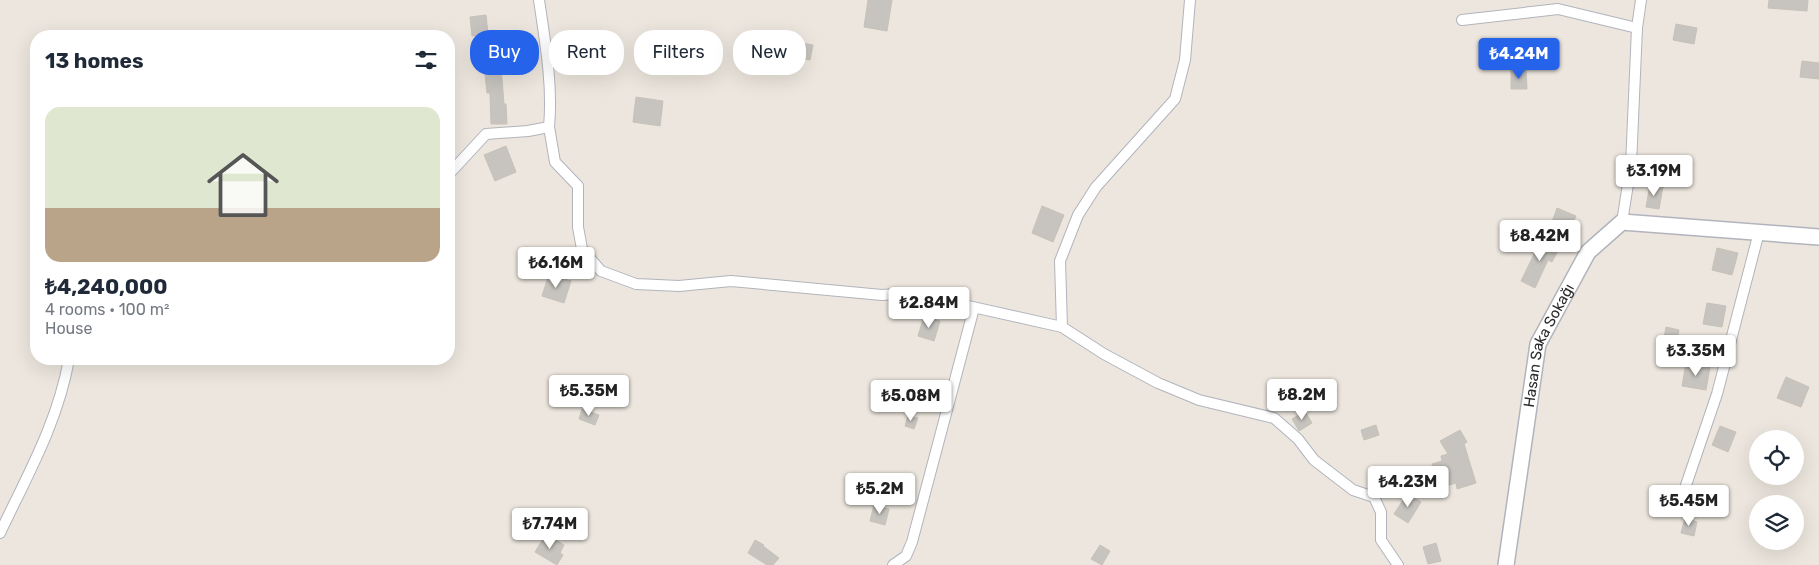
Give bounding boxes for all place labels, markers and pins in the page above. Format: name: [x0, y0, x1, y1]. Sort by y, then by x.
pin: ₺4.24M: [1478, 38, 1560, 80]
pin: ₺3.19M: [1613, 154, 1695, 197]
pin: ₺8.42M: [1499, 220, 1581, 262]
pin: ₺6.16M: [515, 246, 597, 289]
pin: ₺2.84M: [888, 286, 970, 329]
pin: ₺3.35M: [1655, 334, 1737, 377]
pin: ₺5.35M: [548, 374, 630, 417]
pin: ₺8.2M: [1267, 378, 1337, 421]
pin: ₺5.08M: [870, 380, 952, 422]
pin: ₺4.23M: [1367, 466, 1449, 508]
pin: ₺5.2M: [845, 472, 915, 515]
pin: ₺5.45M: [1648, 484, 1730, 527]
pin: ₺7.74M: [509, 508, 591, 550]

